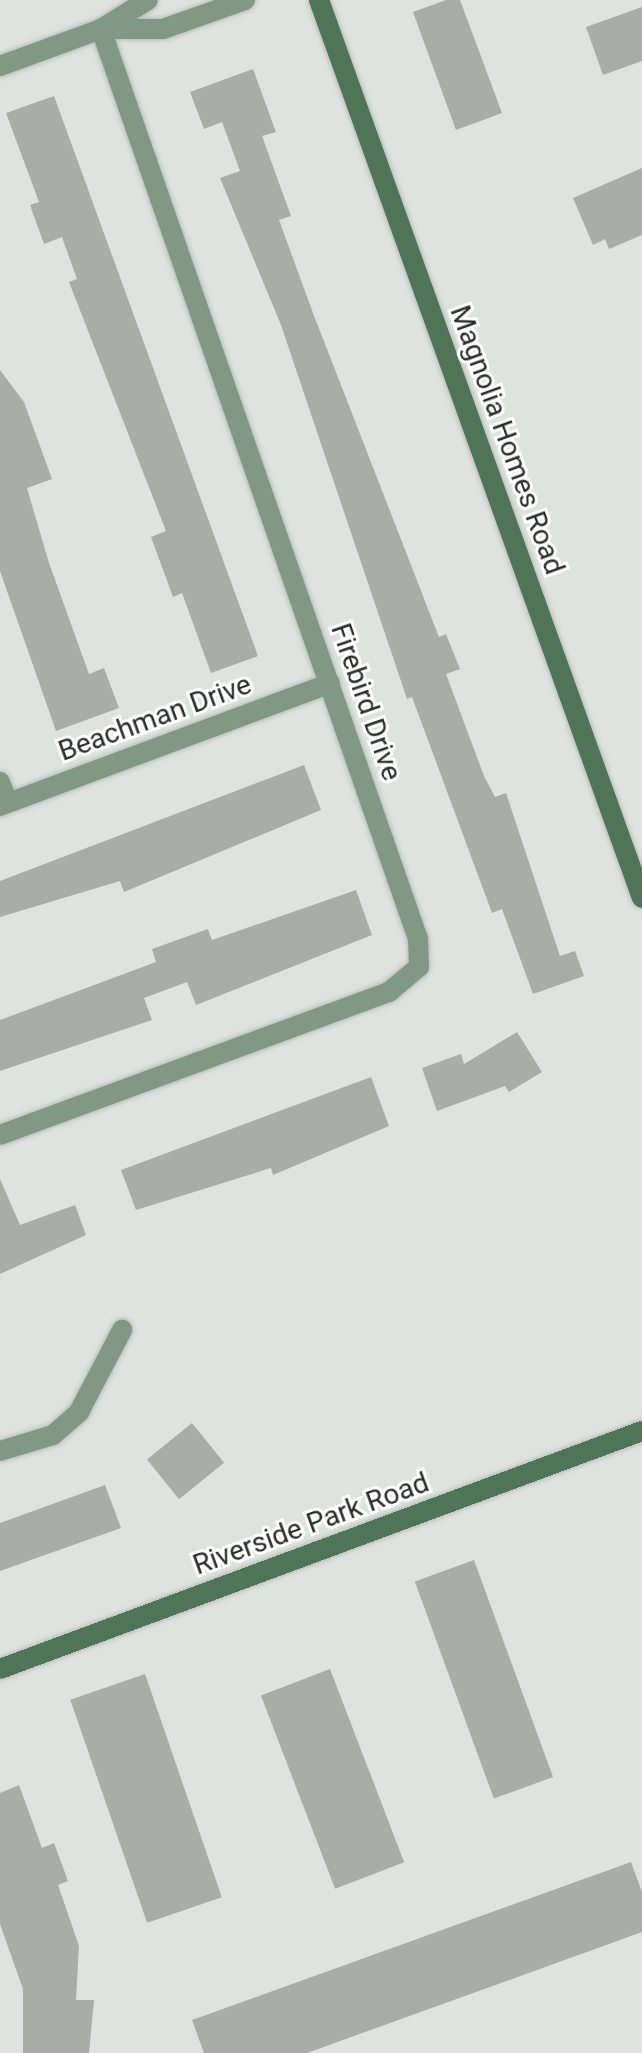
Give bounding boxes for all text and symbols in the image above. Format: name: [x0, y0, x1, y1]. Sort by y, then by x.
street label: Magnolia Homes Road: [443, 301, 571, 579]
street label: Firebird Drive: [323, 619, 409, 785]
street label: Beachman Drive: [54, 668, 256, 768]
street label: Riverside Park Road: [189, 1466, 433, 1582]

